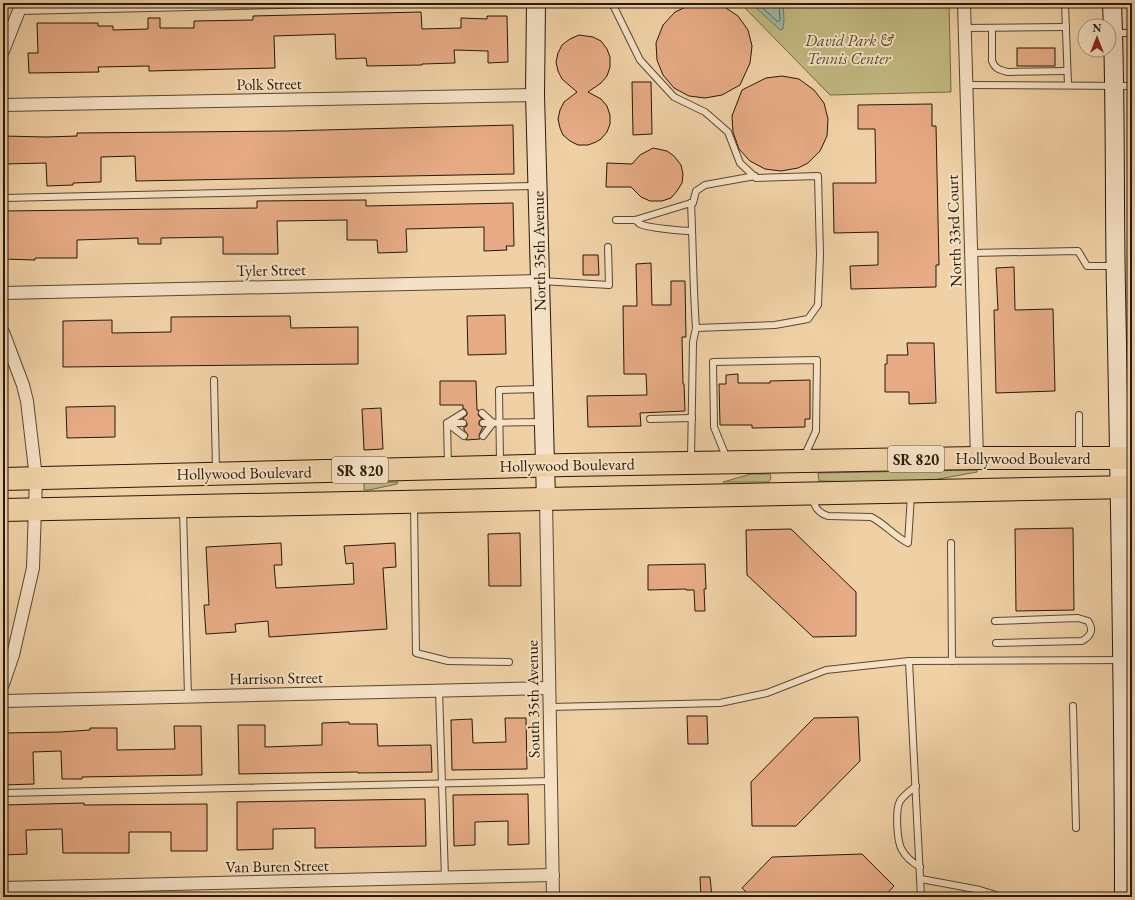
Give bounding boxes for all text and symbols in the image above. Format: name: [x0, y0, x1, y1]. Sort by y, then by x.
north arrow: [1077, 18, 1117, 58]
text: N: [1093, 21, 1102, 35]
park label: David Park & Tennis Center: [804, 30, 895, 69]
street label: Polk Street: [236, 73, 302, 95]
street label: North 33rd Court: [942, 174, 966, 288]
street label: North 35th Avenue: [527, 191, 551, 311]
street label: Tyler Street: [236, 259, 306, 281]
road number: SR 820: [888, 446, 944, 472]
street label: Hollywood Boulevard: [955, 448, 1092, 469]
street label: Hollywood Boulevard: [499, 453, 636, 477]
road number: SR 820: [332, 457, 388, 483]
street label: Hollywood Boulevard: [176, 461, 313, 485]
street label: South 35th Avenue: [521, 640, 545, 758]
street label: Harrison Street: [229, 667, 323, 689]
street label: Van Buren Street: [225, 855, 329, 877]

